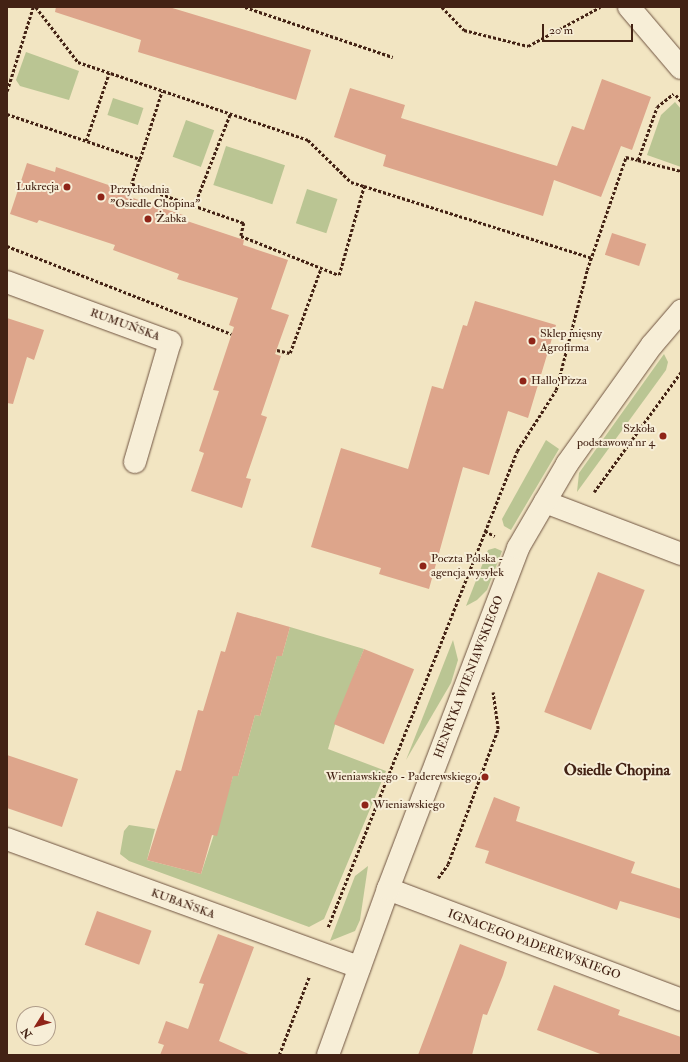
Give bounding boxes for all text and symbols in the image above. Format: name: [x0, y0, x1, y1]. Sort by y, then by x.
scale bar: [544, 16, 635, 42]
text: 20 m: [549, 23, 573, 38]
place label: Lukrecja: [16, 180, 59, 194]
marker: Lukrecja: [62, 182, 72, 192]
place label: Przychodnia "Osiedle Chopina": [110, 183, 200, 211]
marker: Przychodnia "Osiedle Chopina": [95, 191, 107, 203]
place label: Żabka: [156, 212, 186, 226]
marker: Żabka: [143, 214, 153, 224]
street label: RUMUŃSKA: [88, 306, 162, 344]
place label: Sklep mięsny Agrofirma: [540, 327, 602, 355]
marker: Sklep mięsny Agrofirma: [527, 336, 537, 346]
place label: Hallo Pizza: [531, 374, 587, 388]
marker: Hallo Pizza: [518, 376, 528, 386]
place label: Szkoła podstawowa nr 4: [577, 422, 655, 450]
marker: Szkoła podstawowa nr 4: [658, 431, 668, 441]
place label: Poczta Polska - agencja wysyłek: [431, 552, 504, 580]
marker: Poczta Polska - agencja wysyłek: [418, 561, 428, 571]
street label: HENRYKA WIENIAWSKIEGO: [431, 594, 507, 760]
district label: Osiedle Chopina: [564, 760, 670, 780]
place label: Wieniawskiego - Paderewskiego: [326, 770, 477, 784]
marker: Wieniawskiego - Paderewskiego: [480, 772, 490, 782]
place label: Wieniawskiego: [373, 798, 445, 812]
marker: Wieniawskiego: [360, 800, 370, 810]
street label: KUBAŃSKA: [149, 886, 217, 922]
street label: IGNACEGO PADEREWSKIEGO: [446, 907, 622, 983]
north arrow: [16, 1006, 56, 1046]
text: N: [19, 1025, 35, 1041]

